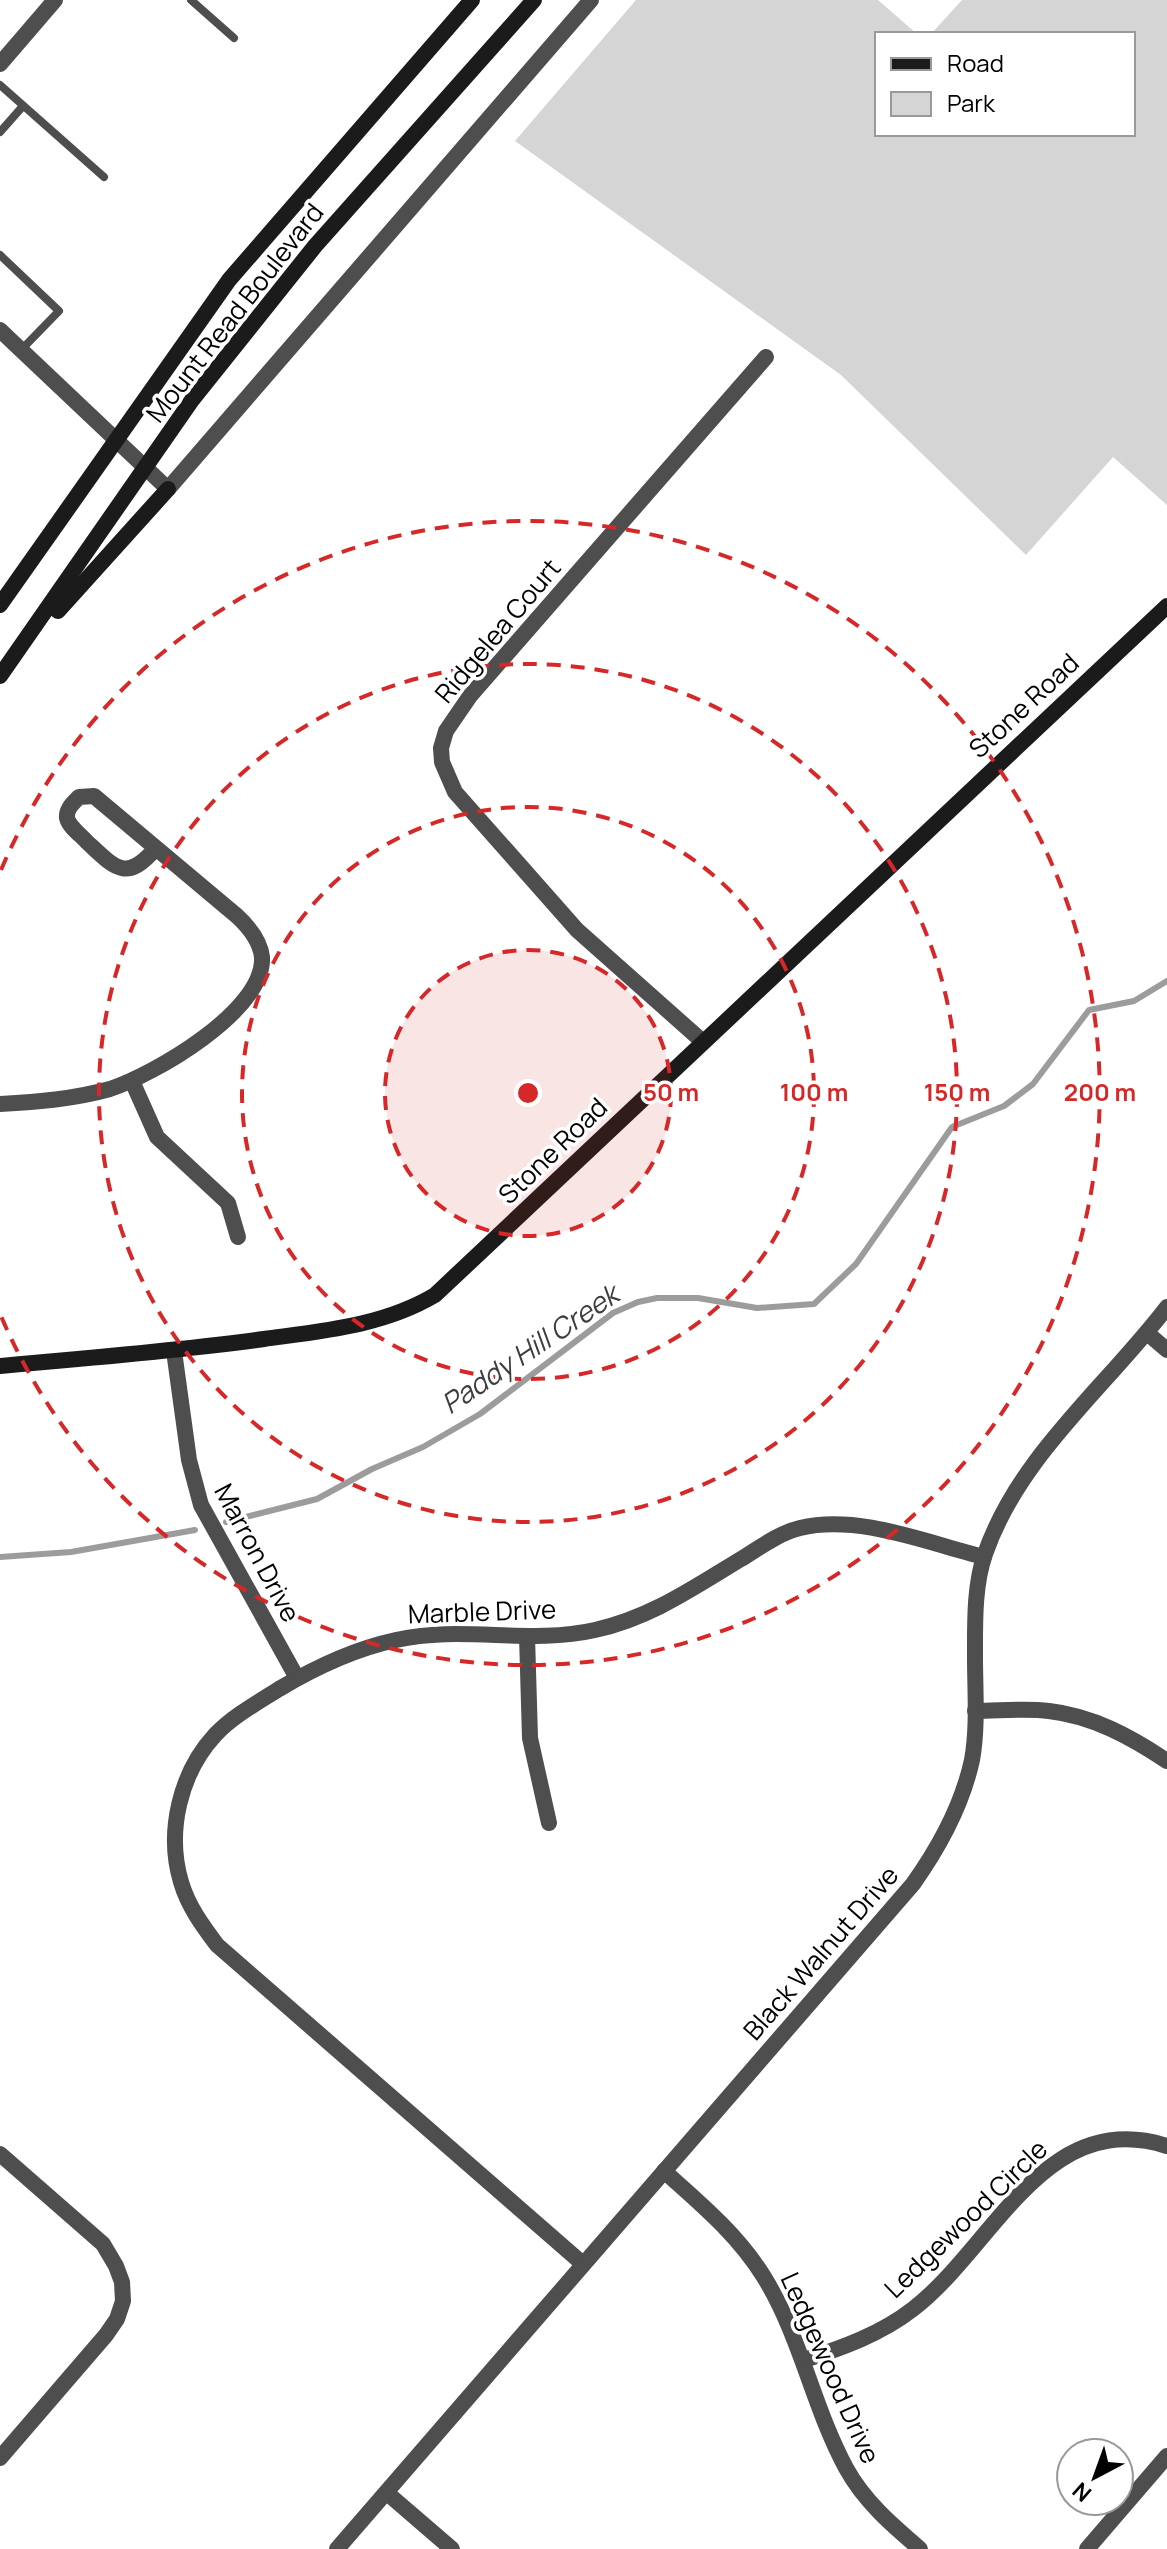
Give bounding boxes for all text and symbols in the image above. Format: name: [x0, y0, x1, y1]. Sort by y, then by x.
legend: [875, 32, 1135, 136]
text: Road: [947, 46, 1004, 79]
text: Park: [947, 86, 996, 119]
street label: Mount Read Boulevard: [137, 195, 331, 429]
street label: Ridgelea Court: [426, 550, 568, 710]
street label: Stone Road: [960, 645, 1086, 766]
text: 50 m: [643, 1075, 699, 1108]
text: 100 m: [780, 1075, 848, 1108]
text: 150 m: [924, 1075, 990, 1108]
text: 200 m: [1064, 1075, 1136, 1108]
centre of rings: [514, 1079, 542, 1107]
street label: Stone Road: [490, 1089, 615, 1211]
water label: Paddy Hill Creek: [433, 1272, 629, 1422]
street label: Marron Drive: [206, 1477, 309, 1628]
street label: Marble Drive: [407, 1590, 557, 1632]
street label: Black Walnut Drive: [735, 1858, 906, 2047]
street label: Ledgewood Circle: [876, 2131, 1055, 2305]
street label: Ledgewood Drive: [773, 2266, 889, 2469]
north arrow: [1055, 2437, 1135, 2517]
text: N: [1066, 2476, 1098, 2509]

